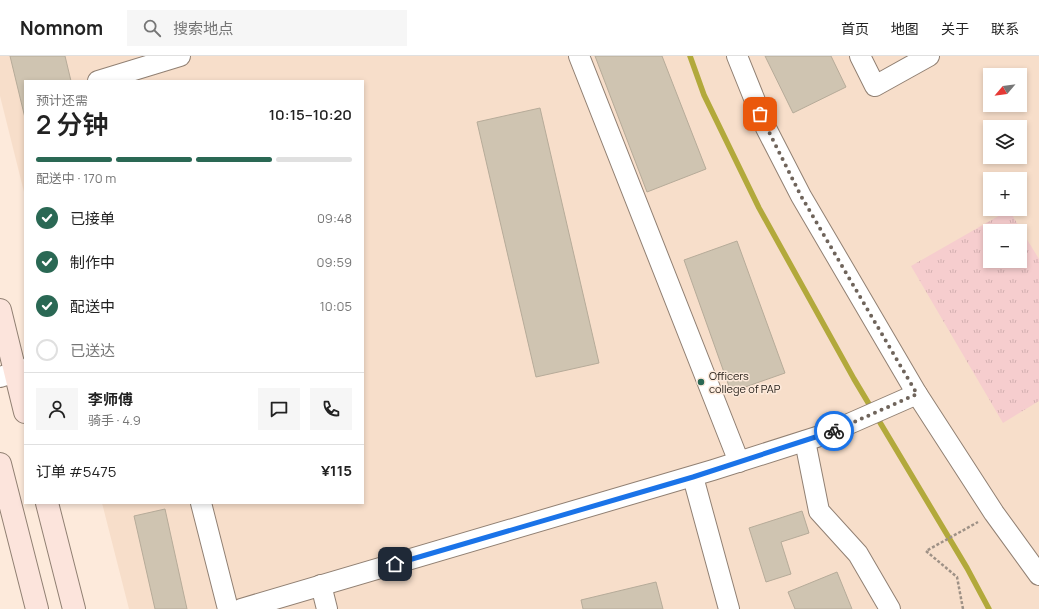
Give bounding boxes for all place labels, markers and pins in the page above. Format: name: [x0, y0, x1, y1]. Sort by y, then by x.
pin: [743, 97, 777, 131]
place label: Officers college of PAP: [709, 368, 781, 396]
marker: Officers college of PAP: [696, 377, 706, 387]
pin: [378, 547, 412, 581]

